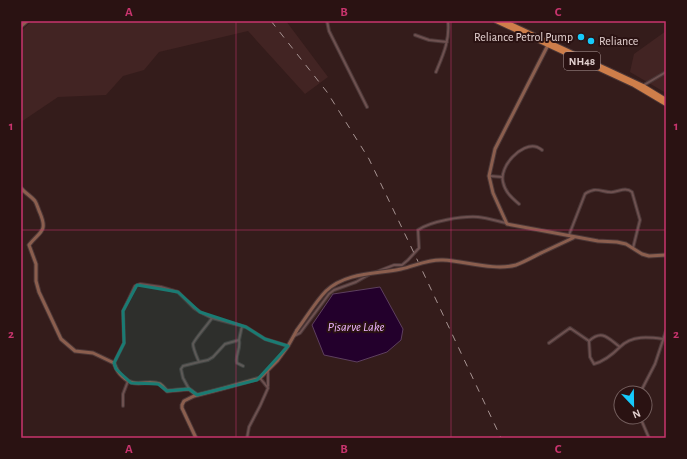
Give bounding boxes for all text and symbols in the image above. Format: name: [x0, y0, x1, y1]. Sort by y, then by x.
text: A: [125, 6, 133, 19]
text: B: [340, 6, 348, 19]
text: C: [555, 6, 562, 19]
place label: Reliance Petrol Pump: [474, 31, 573, 43]
marker: Reliance Petrol Pump: [576, 32, 586, 42]
place label: Reliance: [599, 35, 638, 47]
marker: Reliance: [586, 36, 596, 46]
road number: NH48: [564, 52, 600, 70]
text: 1: [9, 120, 13, 133]
text: 1: [674, 120, 678, 133]
water label: Pisarve Lake: [327, 321, 385, 334]
text: 2: [8, 328, 14, 341]
text: 2: [673, 328, 679, 341]
north arrow: [613, 385, 653, 425]
text: N: [631, 407, 642, 420]
text: A: [125, 443, 133, 456]
text: B: [340, 443, 348, 456]
text: C: [555, 443, 562, 456]

